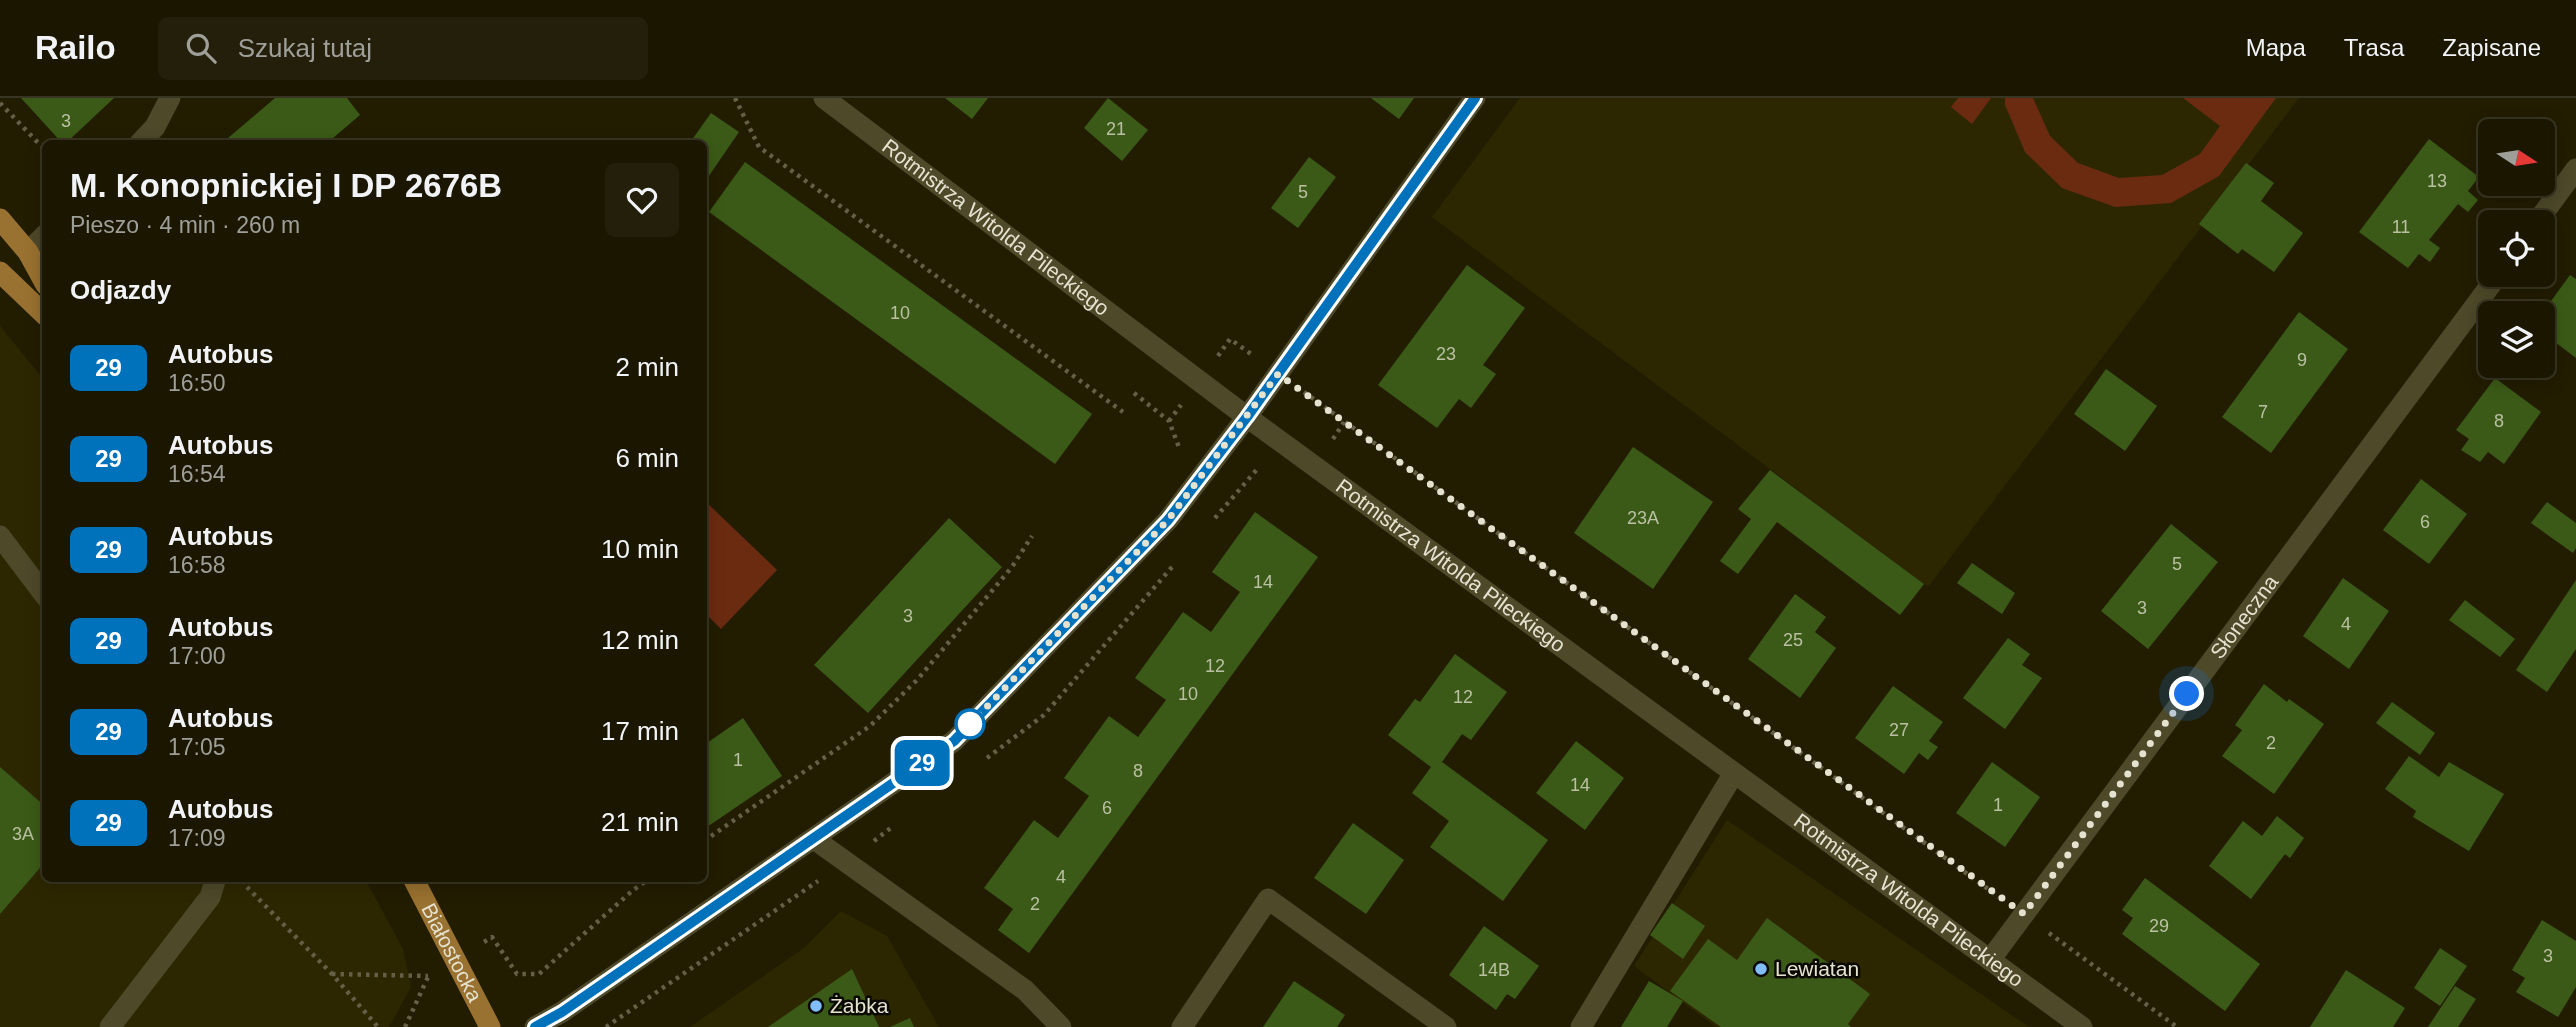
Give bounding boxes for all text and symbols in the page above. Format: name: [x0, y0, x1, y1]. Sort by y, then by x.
search box: [158, 17, 648, 80]
text: Railo: [35, 29, 116, 66]
icon: search: [182, 29, 220, 67]
text: Szukaj tutaj: [238, 33, 372, 63]
text: Mapa: [2246, 34, 2306, 61]
text: Trasa: [2344, 34, 2404, 61]
text: Zapisane: [2442, 34, 2541, 61]
house number: 3: [61, 111, 71, 131]
house number: 21: [1106, 119, 1126, 139]
north arrow: [2478, 119, 2555, 196]
map controls: [2478, 119, 2555, 378]
street label: Rotmistrza Witolda Pileckiego: [878, 134, 1114, 320]
button: heart: [605, 163, 679, 237]
text: M. Konopnickiej I DP 2676B: [70, 167, 502, 204]
house number: 13: [2427, 171, 2447, 191]
house number: 5: [1298, 182, 1308, 202]
button: locate: [2478, 210, 2555, 287]
text: Pieszo · 4 min · 260 m: [70, 212, 300, 238]
house number: 11: [2392, 217, 2410, 237]
text: Odjazdy: [70, 275, 171, 305]
button: layers: [2478, 301, 2555, 378]
house number: 10: [890, 303, 910, 323]
text: Autobus: [168, 339, 273, 369]
house number: 23: [1436, 344, 1456, 364]
house number: 9: [2297, 350, 2307, 370]
text: 2 min: [615, 352, 679, 382]
text: 29: [95, 354, 122, 381]
text: 16:50: [168, 370, 226, 396]
house number: 7: [2258, 402, 2268, 422]
house number: 8: [2494, 411, 2504, 431]
text: Autobus: [168, 430, 273, 460]
text: 6 min: [615, 443, 679, 473]
text: 29: [95, 445, 122, 472]
text: 16:54: [168, 461, 226, 487]
street label: Rotmistrza Witolda Pileckiego: [1332, 474, 1570, 657]
house number: 23A: [1627, 508, 1659, 528]
house number: 6: [2420, 512, 2430, 532]
text: Autobus: [168, 521, 273, 551]
text: 10 min: [601, 534, 679, 564]
text: 29: [95, 536, 122, 563]
text: 16:58: [168, 552, 226, 578]
house number: 5: [2172, 554, 2182, 574]
street label: Słoneczna: [2205, 570, 2283, 663]
house number: 14: [1253, 572, 1273, 592]
house number: 3: [2137, 598, 2147, 618]
house number: 3: [903, 606, 913, 626]
text: Autobus: [168, 612, 273, 642]
house number: 4: [2341, 614, 2351, 634]
text: 12 min: [601, 625, 679, 655]
text: 29: [95, 627, 122, 654]
house number: 25: [1783, 630, 1803, 650]
text: 17:00: [168, 643, 226, 669]
house number: 12: [1205, 656, 1225, 676]
your location: [2169, 676, 2204, 711]
house number: 10: [1178, 684, 1198, 704]
house number: 12: [1453, 687, 1473, 707]
text: Autobus: [168, 703, 273, 733]
unlabelled marker: [955, 709, 985, 739]
text: 17 min: [601, 716, 679, 746]
text: 29: [95, 718, 122, 745]
house number: 27: [1889, 720, 1909, 740]
house number: 2: [2266, 733, 2276, 753]
text: 17:05: [168, 734, 226, 760]
line badge: 29: [890, 740, 954, 786]
text: 29: [909, 749, 935, 776]
house number: 1: [733, 750, 743, 770]
house number: 8: [1133, 761, 1143, 781]
house number: 14: [1570, 775, 1590, 795]
text: Autobus: [168, 794, 273, 824]
house number: 1: [1993, 795, 2003, 815]
house number: 6: [1102, 798, 1112, 818]
text: 21 min: [601, 807, 679, 837]
text: 29: [95, 809, 122, 836]
street label: Rotmistrza Witolda Pileckiego: [1790, 809, 2028, 991]
house number: 3A: [12, 824, 34, 844]
text: 17:09: [168, 825, 226, 851]
house number: 4: [1056, 867, 1066, 887]
house number: 2: [1030, 894, 1040, 914]
street label: Białostocka: [417, 899, 487, 1006]
house number: 29: [2149, 916, 2169, 936]
house number: 3: [2543, 946, 2553, 966]
place label: Lewiatan: [1775, 957, 1859, 980]
house number: 14B: [1478, 960, 1510, 980]
marker: Lewiatan: [1753, 961, 1769, 977]
place label: Żabka: [830, 994, 889, 1017]
marker: Żabka: [808, 998, 824, 1014]

